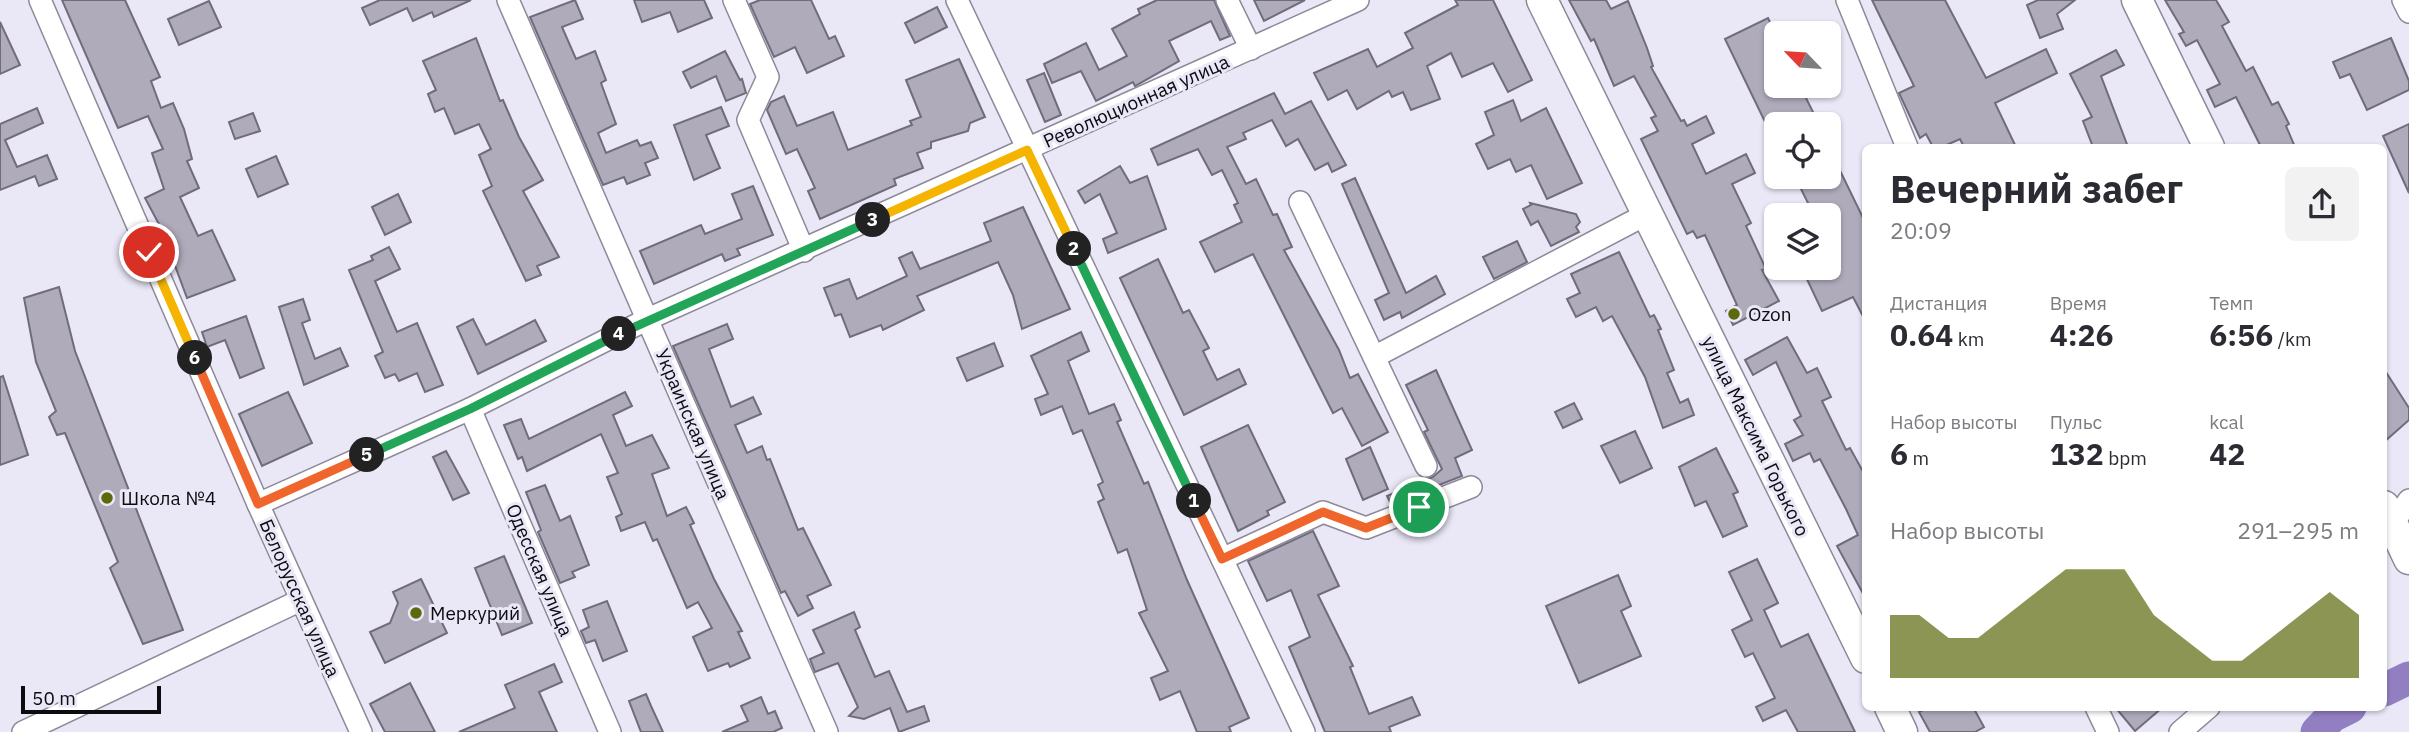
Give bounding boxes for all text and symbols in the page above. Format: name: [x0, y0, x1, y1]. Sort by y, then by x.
north arrow: [1764, 21, 1841, 98]
map controls: [1764, 21, 1841, 280]
street label: Революционная улица: [1039, 49, 1233, 153]
button: locate: [1764, 112, 1841, 189]
text: Вечерний забег: [1890, 164, 2183, 213]
button: share: [2285, 167, 2359, 241]
pin: 3: [856, 202, 890, 238]
button: layers: [1764, 203, 1841, 280]
text: 3: [867, 207, 878, 231]
text: 20:09: [1890, 215, 1952, 245]
pin: [119, 222, 179, 282]
pin: 2: [1056, 232, 1092, 266]
icon: check: [130, 233, 168, 271]
text: 2: [1068, 236, 1079, 260]
text: Дистанция: [1890, 291, 1987, 315]
text: Время: [2050, 291, 2107, 315]
text: Темп: [2209, 291, 2254, 315]
place label: Ozon: [1748, 302, 1792, 326]
marker: Ozon: [1726, 306, 1742, 322]
text: 0.64: [1890, 315, 1953, 354]
text: 4:26: [2050, 315, 2114, 354]
text: 6:56: [2209, 315, 2273, 354]
pin: 4: [602, 316, 636, 352]
text: 4: [613, 321, 624, 345]
text: km: [1953, 327, 1984, 351]
text: /km: [2273, 327, 2312, 351]
street label: улица Максима Горького: [1697, 332, 1815, 540]
pin: 6: [178, 340, 212, 376]
text: 6: [189, 345, 200, 369]
street label: Украинская улица: [650, 345, 736, 503]
text: Набор высоты: [1890, 410, 2017, 434]
text: Пульс: [2050, 410, 2102, 434]
text: kcal: [2209, 410, 2244, 434]
text: 6: [1890, 434, 1908, 473]
text: 132: [2050, 434, 2104, 473]
text: 42: [2209, 434, 2245, 473]
pin: 5: [350, 438, 384, 472]
text: 5: [361, 442, 372, 466]
text: m: [1908, 446, 1929, 470]
text: bpm: [2104, 446, 2147, 470]
pin: [1389, 477, 1449, 537]
pin: 1: [1176, 484, 1212, 518]
place label: Школа №4: [121, 486, 216, 510]
text: 1: [1188, 488, 1199, 512]
icon: arrive: [1400, 488, 1438, 526]
marker: Школа №4: [99, 490, 115, 506]
street label: Одесская улица: [501, 500, 579, 640]
street label: Белорусская улица: [254, 515, 346, 681]
text: Набор высоты: [1890, 515, 2044, 545]
text: 291–295 m: [2237, 515, 2359, 545]
place label: Меркурий: [430, 601, 520, 625]
marker: Меркурий: [408, 605, 424, 621]
scale bar: [21, 683, 161, 715]
text: 50 m: [32, 686, 76, 710]

